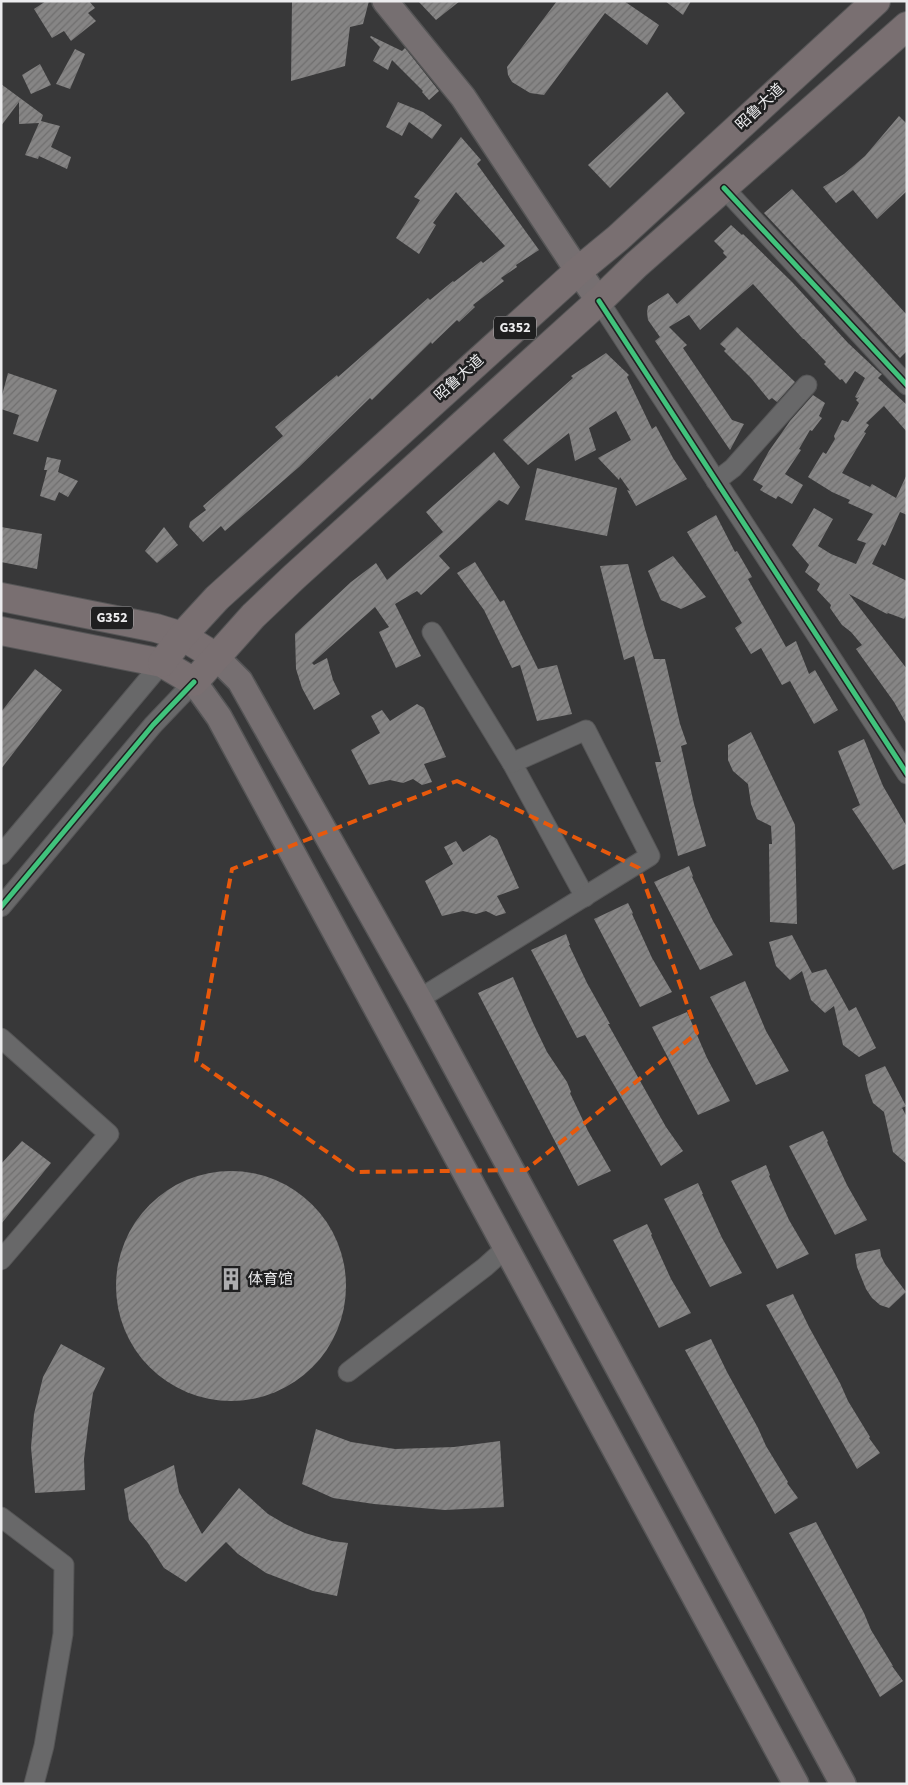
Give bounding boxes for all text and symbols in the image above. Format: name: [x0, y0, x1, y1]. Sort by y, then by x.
street label: 昭鲁大道: [731, 79, 789, 135]
road number: G352: [494, 316, 536, 339]
street label: 昭鲁大道: [430, 350, 488, 406]
road number: G352: [91, 606, 133, 630]
building icon: 体育馆: [218, 1266, 244, 1292]
place label: 体育馆: [248, 1269, 293, 1290]

